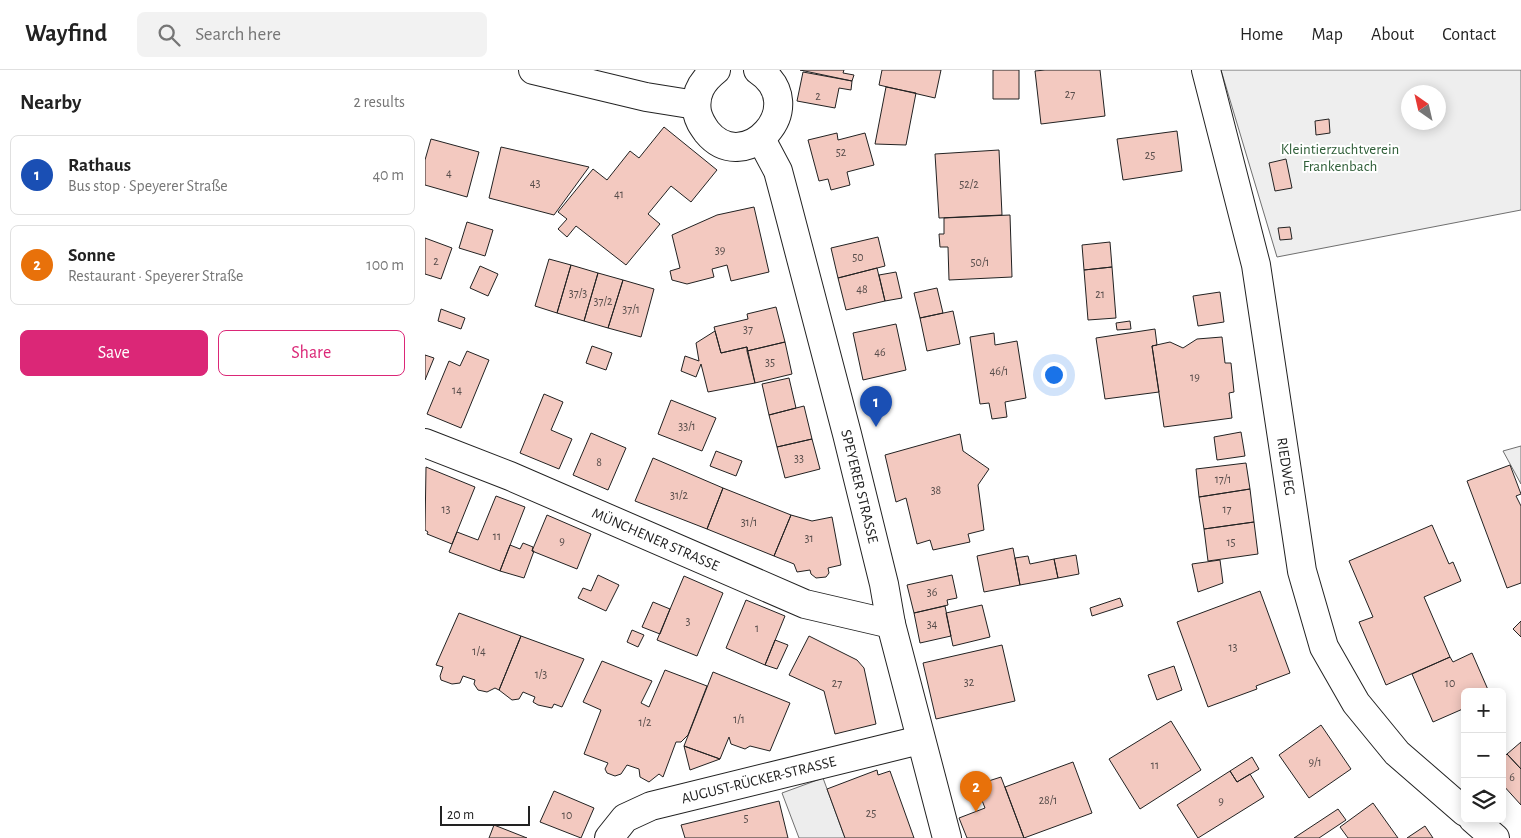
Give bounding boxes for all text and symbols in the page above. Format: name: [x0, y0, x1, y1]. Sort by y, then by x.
search box: [137, 12, 487, 57]
icon: search: [155, 21, 183, 49]
text: Wayfind: [25, 22, 107, 46]
text: Search here: [195, 25, 281, 44]
text: Home: [1240, 26, 1283, 44]
text: Map: [1311, 26, 1343, 44]
text: About: [1371, 26, 1414, 44]
text: Contact: [1442, 26, 1496, 44]
north arrow: [1401, 85, 1446, 130]
house number: 27: [1065, 88, 1075, 100]
house number: 2: [815, 90, 821, 102]
text: Nearby: [20, 92, 81, 113]
text: 2 results: [353, 94, 405, 110]
park label: Kleintierzuchtverein Frankenbach: [1281, 142, 1399, 174]
house number: 52: [836, 146, 847, 158]
house number: 25: [1145, 149, 1155, 161]
text: Rathaus: [68, 156, 131, 175]
text: 1: [34, 167, 40, 183]
text: 40 m: [372, 167, 404, 183]
house number: 4: [446, 167, 452, 179]
house number: 43: [530, 177, 540, 189]
text: Bus stop · Speyerer Straße: [68, 178, 228, 194]
house number: 52/2: [959, 178, 979, 190]
house number: 41: [614, 188, 624, 200]
house number: 39: [715, 244, 726, 256]
text: Sonne: [68, 246, 115, 265]
house number: 50: [852, 251, 864, 263]
house number: 2: [433, 255, 439, 267]
house number: 50/1: [971, 256, 989, 268]
text: 2: [33, 257, 41, 273]
text: 100 m: [366, 257, 404, 273]
text: Restaurant · Speyerer Straße: [68, 268, 243, 284]
house number: 48: [856, 283, 868, 295]
house number: 37/3: [569, 287, 587, 299]
house number: 21: [1095, 288, 1105, 300]
house number: 37/2: [594, 295, 613, 307]
house number: 37/1: [622, 303, 640, 315]
house number: 37: [743, 323, 753, 335]
button: Save: [20, 330, 208, 376]
button: Share: [218, 330, 405, 376]
house number: 46: [874, 346, 886, 358]
house number: 35: [765, 356, 775, 368]
your location: [1041, 362, 1067, 388]
house number: 46/1: [990, 365, 1008, 377]
house number: 19: [1190, 371, 1200, 383]
house number: 14: [452, 384, 462, 396]
pin: 1: [860, 386, 892, 427]
house number: 33/1: [678, 420, 696, 432]
street label: SPEYERER STRASSE: [838, 428, 881, 545]
street label: RIEDWEG: [1274, 436, 1298, 497]
house number: 33: [794, 452, 804, 464]
house number: 8: [596, 456, 602, 468]
house number: 17/1: [1215, 473, 1231, 485]
house number: 38: [931, 484, 942, 496]
house number: 31/2: [670, 489, 689, 501]
house number: 13: [441, 503, 451, 515]
house number: 17: [1222, 503, 1232, 515]
street label: MÜNCHENER STRASSE: [589, 505, 722, 574]
house number: 31/1: [741, 516, 757, 528]
house number: 11: [493, 530, 501, 542]
house number: 31: [804, 532, 814, 544]
house number: 9: [559, 535, 565, 547]
house number: 15: [1226, 536, 1236, 548]
house number: 36: [927, 586, 938, 598]
house number: 3: [686, 615, 691, 627]
house number: 34: [927, 618, 938, 630]
house number: 1: [755, 622, 759, 634]
house number: 13: [1228, 641, 1238, 653]
house number: 1/4: [472, 645, 486, 657]
house number: 1/3: [535, 668, 547, 680]
house number: 32: [964, 676, 975, 688]
house number: 27: [832, 677, 842, 689]
house number: 10: [1445, 677, 1455, 689]
map controls: [1461, 688, 1506, 823]
button: +: [1461, 688, 1506, 733]
house number: 1/1: [733, 713, 745, 725]
house number: 1/2: [638, 716, 652, 728]
button: −: [1461, 733, 1506, 778]
street label: AUGUST-RÜCKER-STRASSE: [680, 754, 838, 806]
house number: 9/1: [1308, 756, 1322, 768]
house number: 11: [1151, 759, 1159, 771]
pin: 2: [960, 771, 992, 812]
house number: 6: [1509, 771, 1515, 783]
button: layers: [1461, 778, 1506, 823]
house number: 28/1: [1039, 794, 1057, 806]
house number: 9: [1218, 795, 1224, 807]
scale bar: [440, 803, 530, 826]
house number: 25: [866, 807, 876, 819]
text: 20 m: [447, 808, 474, 822]
house number: 10: [562, 809, 572, 821]
house number: 5: [743, 812, 749, 824]

